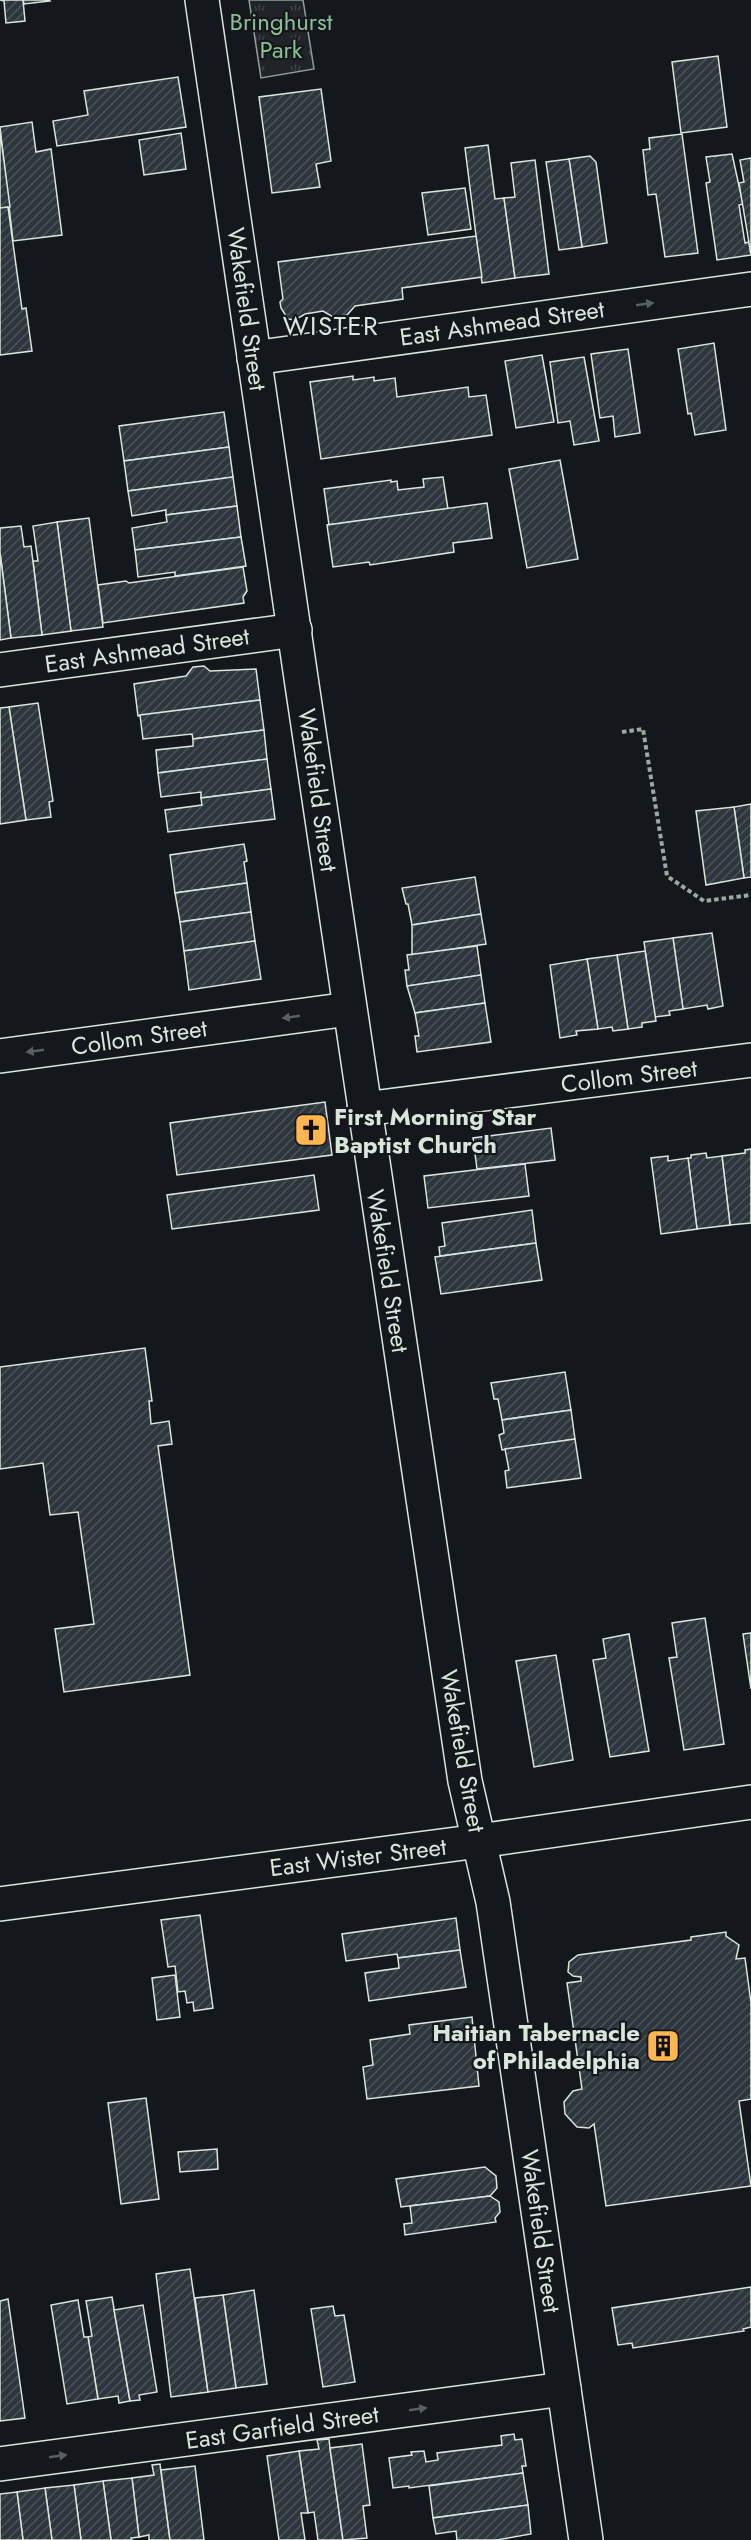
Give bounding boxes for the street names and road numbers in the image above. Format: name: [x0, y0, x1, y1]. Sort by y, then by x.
street label: Wakefield Street: [218, 225, 276, 393]
street label: East Ashmead Street: [397, 291, 607, 355]
street label: East Ashmead Street: [42, 618, 252, 682]
street label: Wakefield Street: [289, 706, 347, 874]
street label: Collom Street: [69, 1010, 209, 1064]
street label: Collom Street: [559, 1050, 699, 1102]
street label: Wakefield Street: [358, 1187, 418, 1355]
street label: Wakefield Street: [431, 1667, 495, 1835]
street label: East Wister Street: [268, 1829, 449, 1885]
street label: Wakefield Street: [512, 2147, 570, 2315]
street label: East Garfield Street: [183, 2396, 381, 2458]

